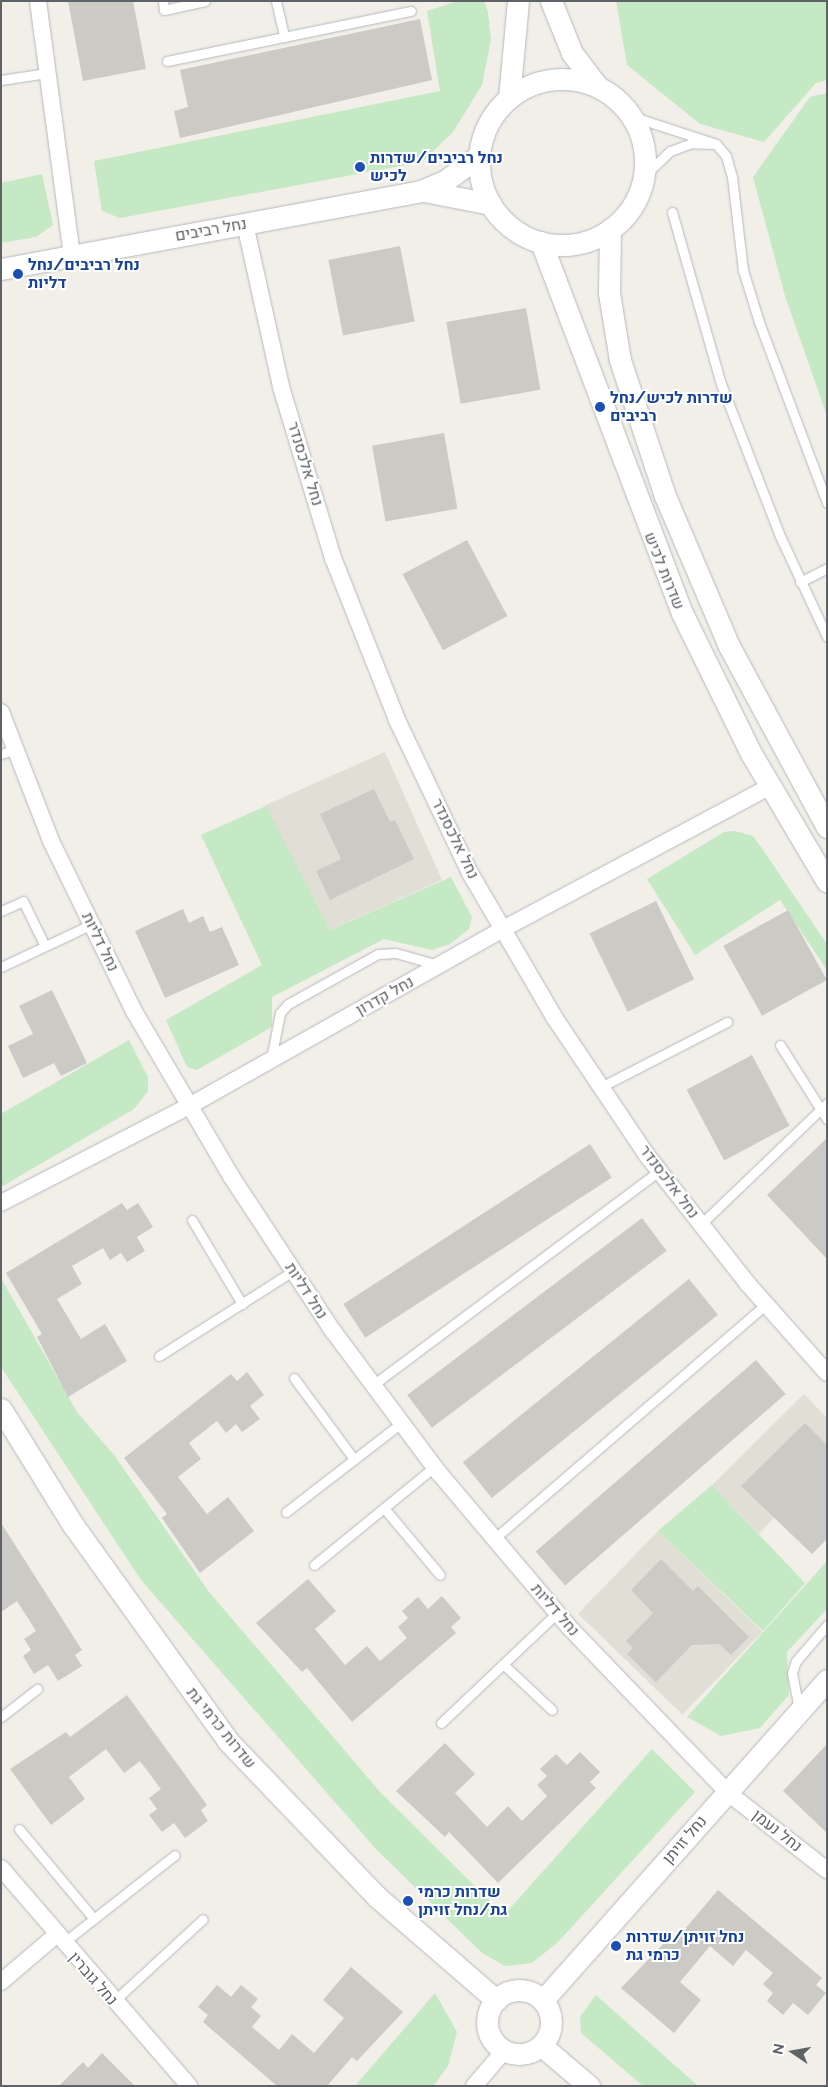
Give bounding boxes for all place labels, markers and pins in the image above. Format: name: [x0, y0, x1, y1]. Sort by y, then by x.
place label: נחל רביבים/שדרות לכיש: [370, 148, 503, 186]
marker: נחל רביבים/שדרות לכיש: [354, 161, 366, 173]
place label: נחל רביבים/נחל דליות: [28, 255, 140, 293]
marker: נחל רביבים/נחל דליות: [12, 268, 24, 280]
place label: שדרות לכיש/נחל רביבים: [610, 388, 733, 426]
marker: שדרות לכיש/נחל רביבים: [594, 401, 606, 413]
place label: שדרות כרמי גת/נחל זויתן: [418, 1882, 507, 1920]
marker: שדרות כרמי גת/נחל זויתן: [402, 1895, 414, 1907]
place label: נחל זויתן/שדרות כרמי גת: [626, 1927, 744, 1965]
marker: נחל זויתן/שדרות כרמי גת: [610, 1940, 622, 1952]

